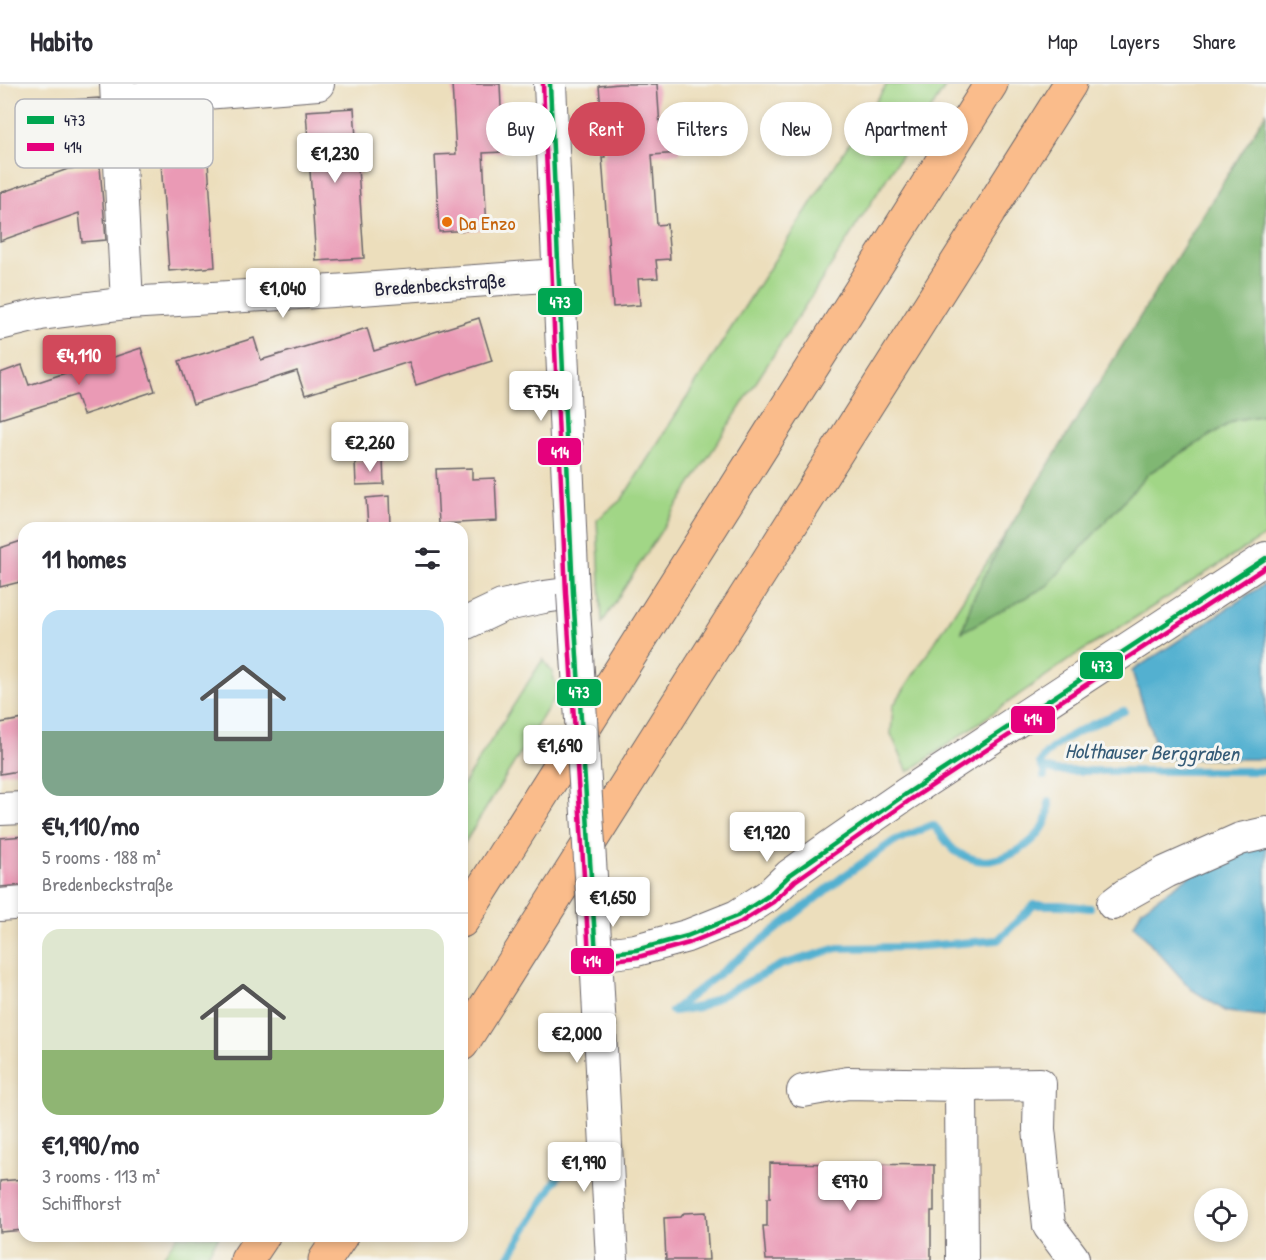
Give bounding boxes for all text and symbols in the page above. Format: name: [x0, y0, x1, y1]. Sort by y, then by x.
text: Habito: [30, 22, 93, 60]
text: Map: [1048, 27, 1077, 56]
text: Layers: [1110, 27, 1160, 56]
text: Share: [1193, 27, 1236, 56]
legend: [15, 99, 213, 168]
chip: Buy: [486, 102, 556, 156]
chip: Rent: [568, 102, 645, 156]
chip: Filters: [657, 102, 748, 156]
chip: New: [760, 102, 832, 156]
chip: Apartment: [844, 102, 968, 156]
text: 473: [64, 109, 85, 131]
pin: €1,230: [286, 133, 384, 184]
text: 414: [64, 136, 82, 158]
text: €1,230: [311, 139, 359, 166]
place label: Da Enzo: [459, 209, 515, 236]
marker: Da Enzo: [440, 215, 454, 229]
street label: Bredenbeckstraße: [373, 266, 507, 302]
pin: €1,040: [234, 268, 332, 319]
text: €1,040: [260, 274, 306, 301]
line badge: 473: [537, 287, 583, 316]
text: 473: [549, 291, 571, 313]
pin: €4,110: [30, 335, 128, 386]
text: €4,110: [57, 341, 101, 368]
pin: €754: [505, 371, 577, 422]
text: €754: [523, 377, 559, 404]
pin: €2,260: [321, 422, 419, 473]
text: €2,260: [345, 428, 395, 455]
line badge: 414: [537, 437, 582, 466]
text: 414: [551, 441, 569, 463]
text: 11 homes: [42, 541, 126, 576]
icon: filters: [411, 542, 444, 575]
icon: home: [189, 649, 297, 757]
line badge: 473: [1079, 651, 1124, 680]
text: 473: [1091, 655, 1113, 677]
line badge: 473: [556, 678, 602, 707]
text: 473: [568, 681, 590, 703]
line badge: 414: [1010, 705, 1056, 734]
text: 414: [1024, 708, 1042, 730]
pin: €1,690: [511, 725, 609, 776]
text: €1,690: [537, 731, 583, 758]
water label: Holthauser Berggraben: [1065, 736, 1241, 768]
text: €4,110/mo: [42, 808, 139, 843]
pin: €1,920: [718, 812, 816, 863]
text: €1,920: [744, 818, 790, 845]
text: 5 rooms · 188 m²: [42, 843, 161, 870]
text: Bredenbeckstraße: [42, 870, 174, 897]
pin: €1,650: [564, 877, 662, 928]
text: €1,650: [590, 883, 636, 910]
line badge: 414: [570, 947, 615, 975]
text: 414: [583, 950, 601, 972]
icon: home: [189, 968, 297, 1076]
pin: €2,000: [528, 1013, 626, 1064]
text: €2,000: [552, 1019, 602, 1046]
text: €1,990/mo: [42, 1127, 139, 1162]
pin: €1,990: [535, 1142, 633, 1193]
text: €1,990: [562, 1148, 606, 1175]
pin: €970: [814, 1161, 886, 1212]
text: 3 rooms · 113 m²: [42, 1162, 160, 1189]
text: €970: [832, 1167, 868, 1194]
map controls: [1194, 1188, 1248, 1242]
button: locate: [1194, 1188, 1248, 1242]
text: Schiffhorst: [42, 1189, 121, 1216]

